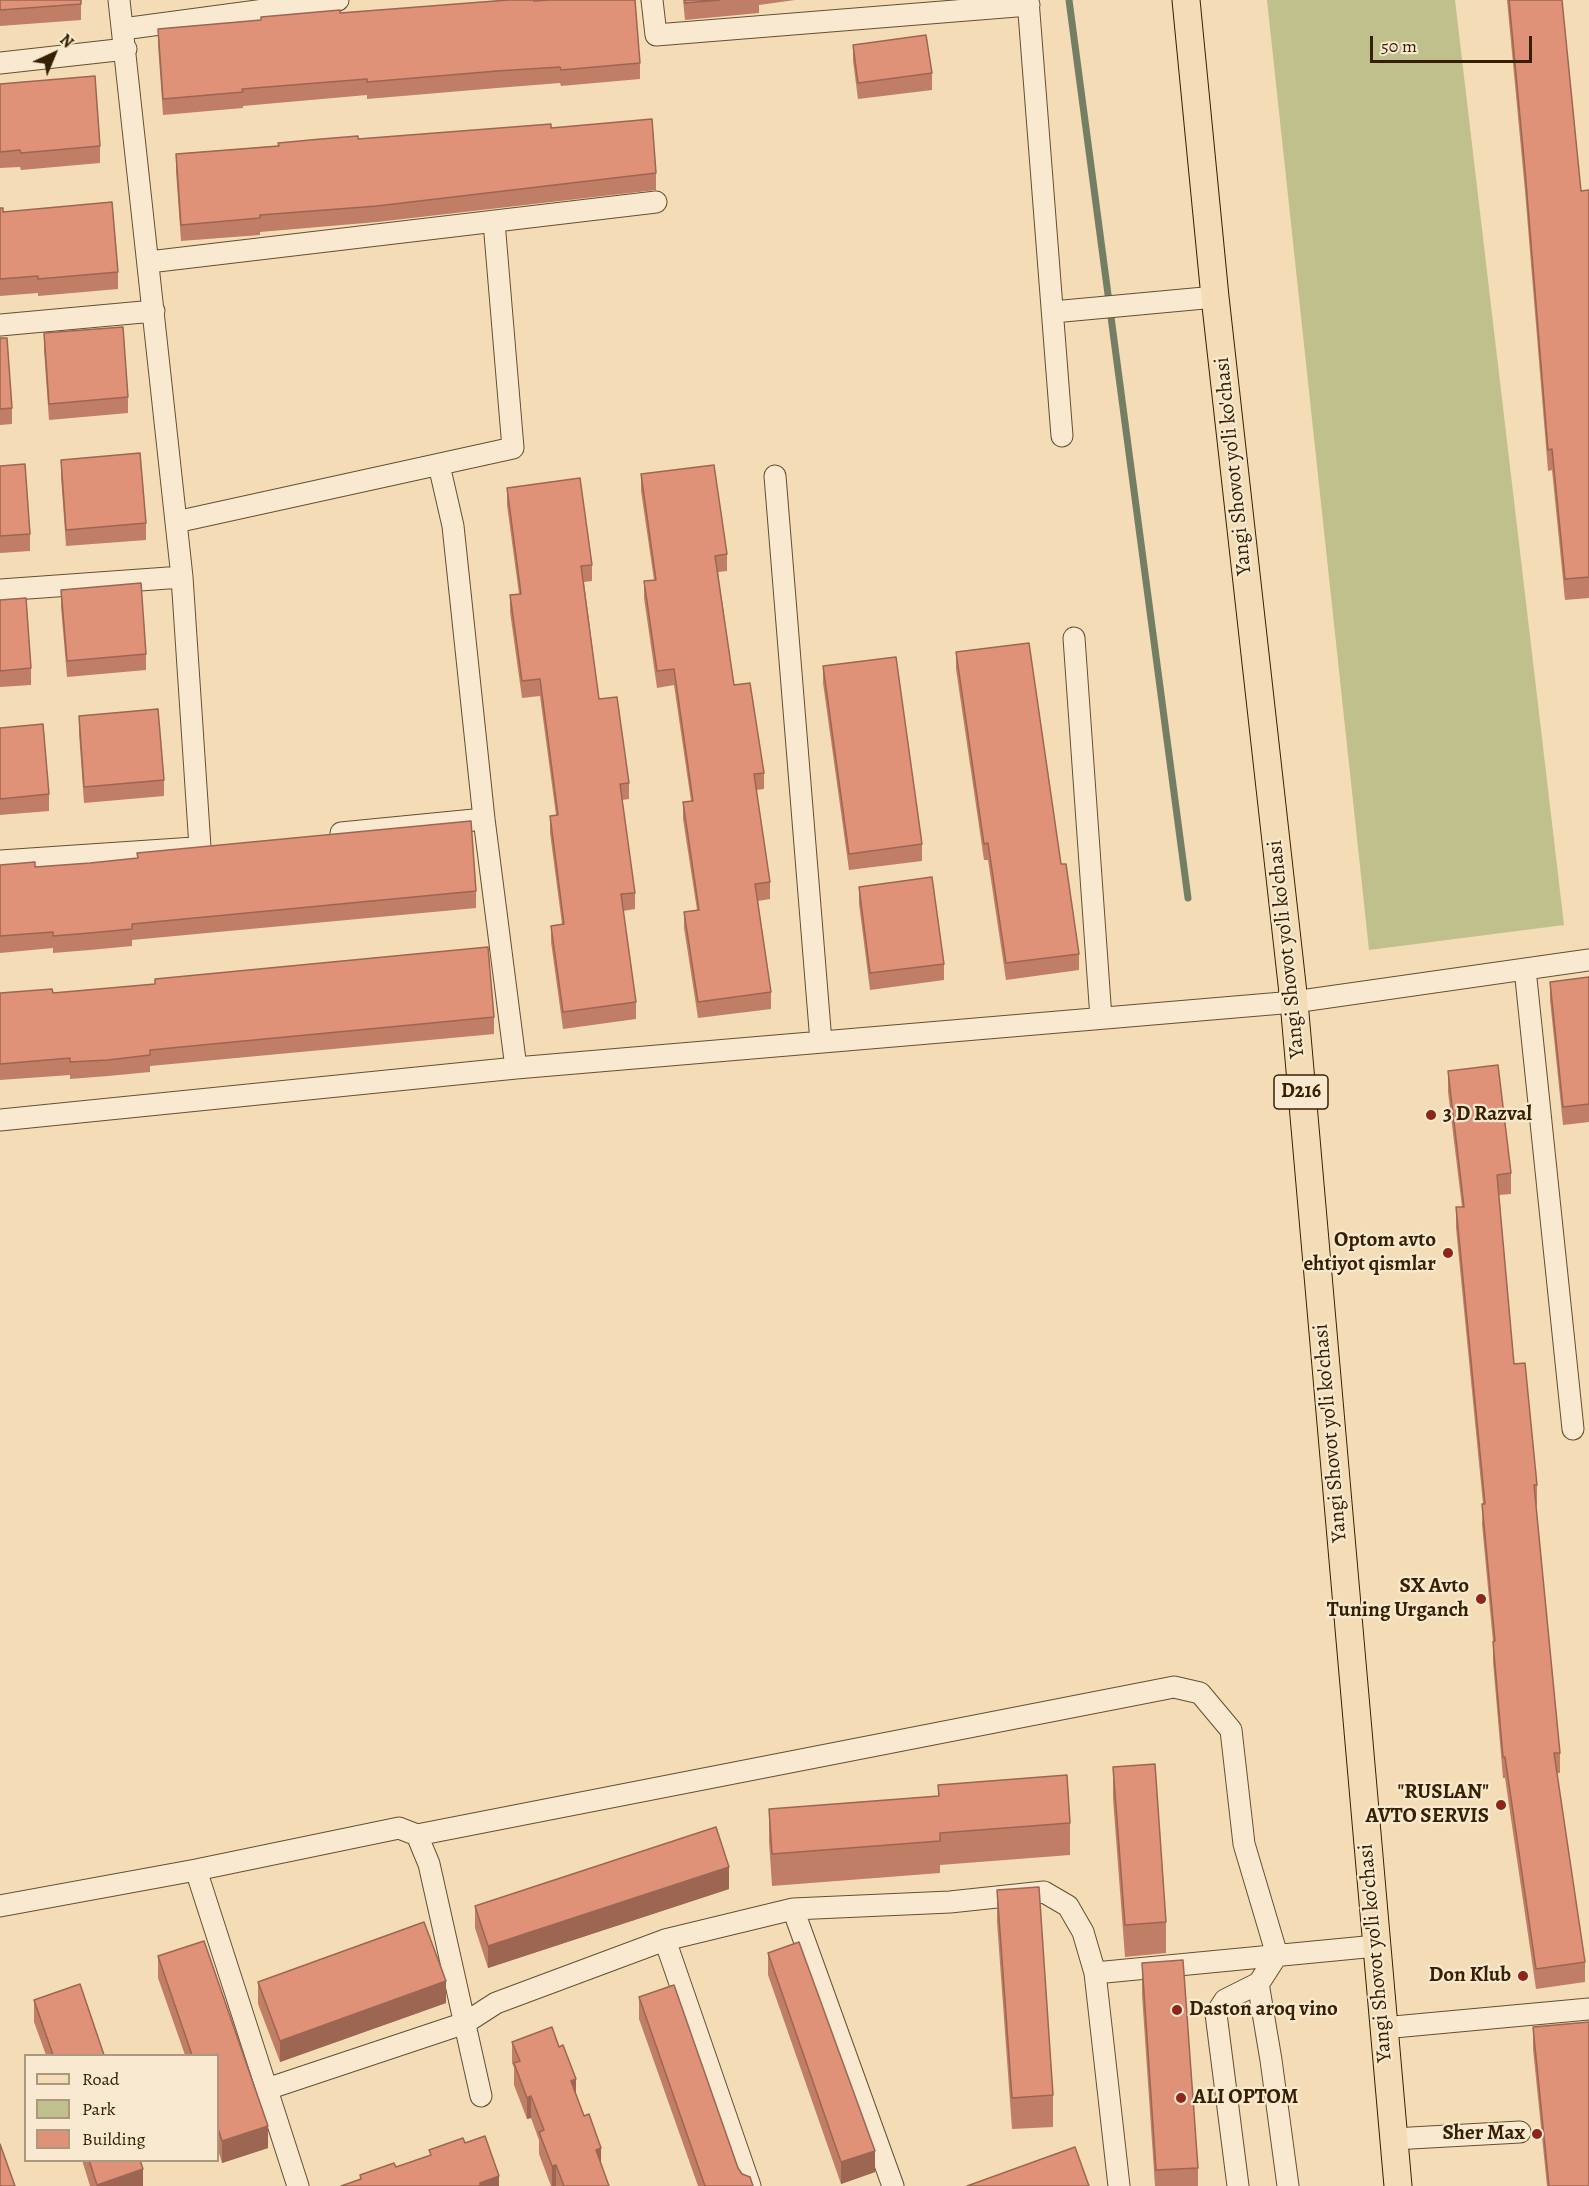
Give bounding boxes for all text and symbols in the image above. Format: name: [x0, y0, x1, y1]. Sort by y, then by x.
north arrow: [24, 24, 84, 84]
scale bar: [1373, 24, 1535, 62]
text: N: [55, 29, 78, 53]
text: 50 m: [1381, 34, 1417, 58]
street label: Yangi Shovot yo'li ko'chasi: [1210, 356, 1258, 576]
street label: Yangi Shovot yo'li ko'chasi: [1263, 839, 1311, 1059]
road number: D216: [1274, 1075, 1328, 1109]
place label: 3 D Razval: [1443, 1102, 1532, 1128]
marker: 3 D Razval: [1424, 1108, 1438, 1122]
place label: Optom avto ehtiyot qismlar: [1304, 1228, 1436, 1278]
marker: Optom avto ehtiyot qismlar: [1441, 1246, 1455, 1260]
street label: Yangi Shovot yo'li ko'chasi: [1309, 1323, 1353, 1543]
place label: SX Avto Tuning Urganch: [1327, 1574, 1469, 1624]
marker: SX Avto Tuning Urganch: [1474, 1592, 1488, 1606]
place label: "RUSLAN" AVTO SERVIS: [1366, 1780, 1489, 1830]
marker: "RUSLAN" AVTO SERVIS: [1494, 1798, 1508, 1812]
street label: Yangi Shovot yo'li ko'chasi: [1354, 1843, 1398, 2063]
place label: Don Klub: [1429, 1963, 1511, 1989]
marker: Don Klub: [1516, 1969, 1530, 1983]
place label: Daston aroq vino: [1189, 1997, 1338, 2023]
marker: Daston aroq vino: [1170, 2003, 1184, 2017]
legend: [24, 2054, 219, 2162]
text: Road: [82, 2067, 119, 2091]
place label: ALI OPTOM: [1193, 2085, 1298, 2111]
marker: ALI OPTOM: [1174, 2091, 1188, 2105]
text: Park: [82, 2097, 116, 2121]
place label: Sher Max: [1442, 2121, 1525, 2147]
text: Building: [82, 2127, 146, 2151]
marker: Sher Max: [1530, 2127, 1544, 2141]

